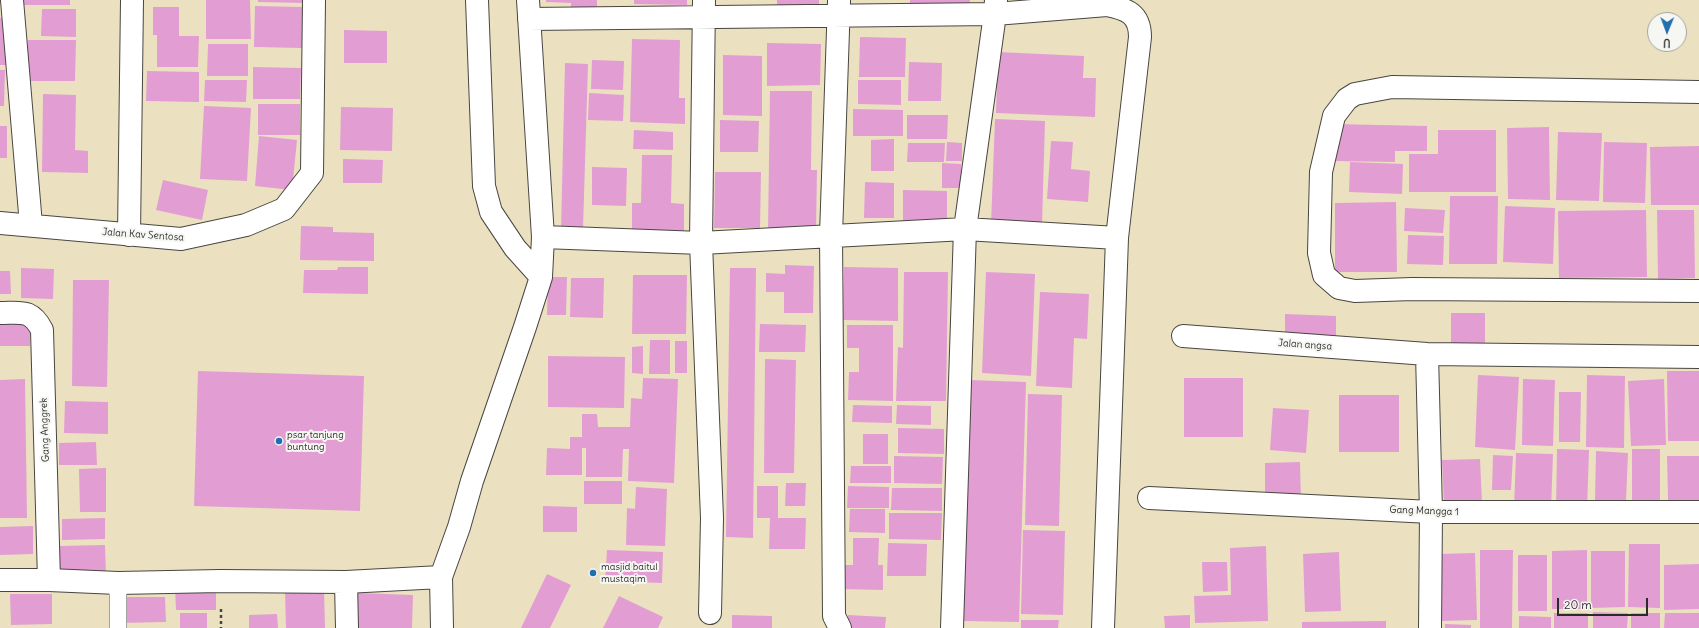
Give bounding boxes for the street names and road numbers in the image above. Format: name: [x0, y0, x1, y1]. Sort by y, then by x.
street label: Jalan Kav Sentosa: [102, 226, 184, 244]
street label: Jalan angsa: [1278, 337, 1332, 353]
street label: Gang Anggrek: [38, 398, 52, 462]
street label: Gang Mangga 1: [1389, 504, 1459, 518]

